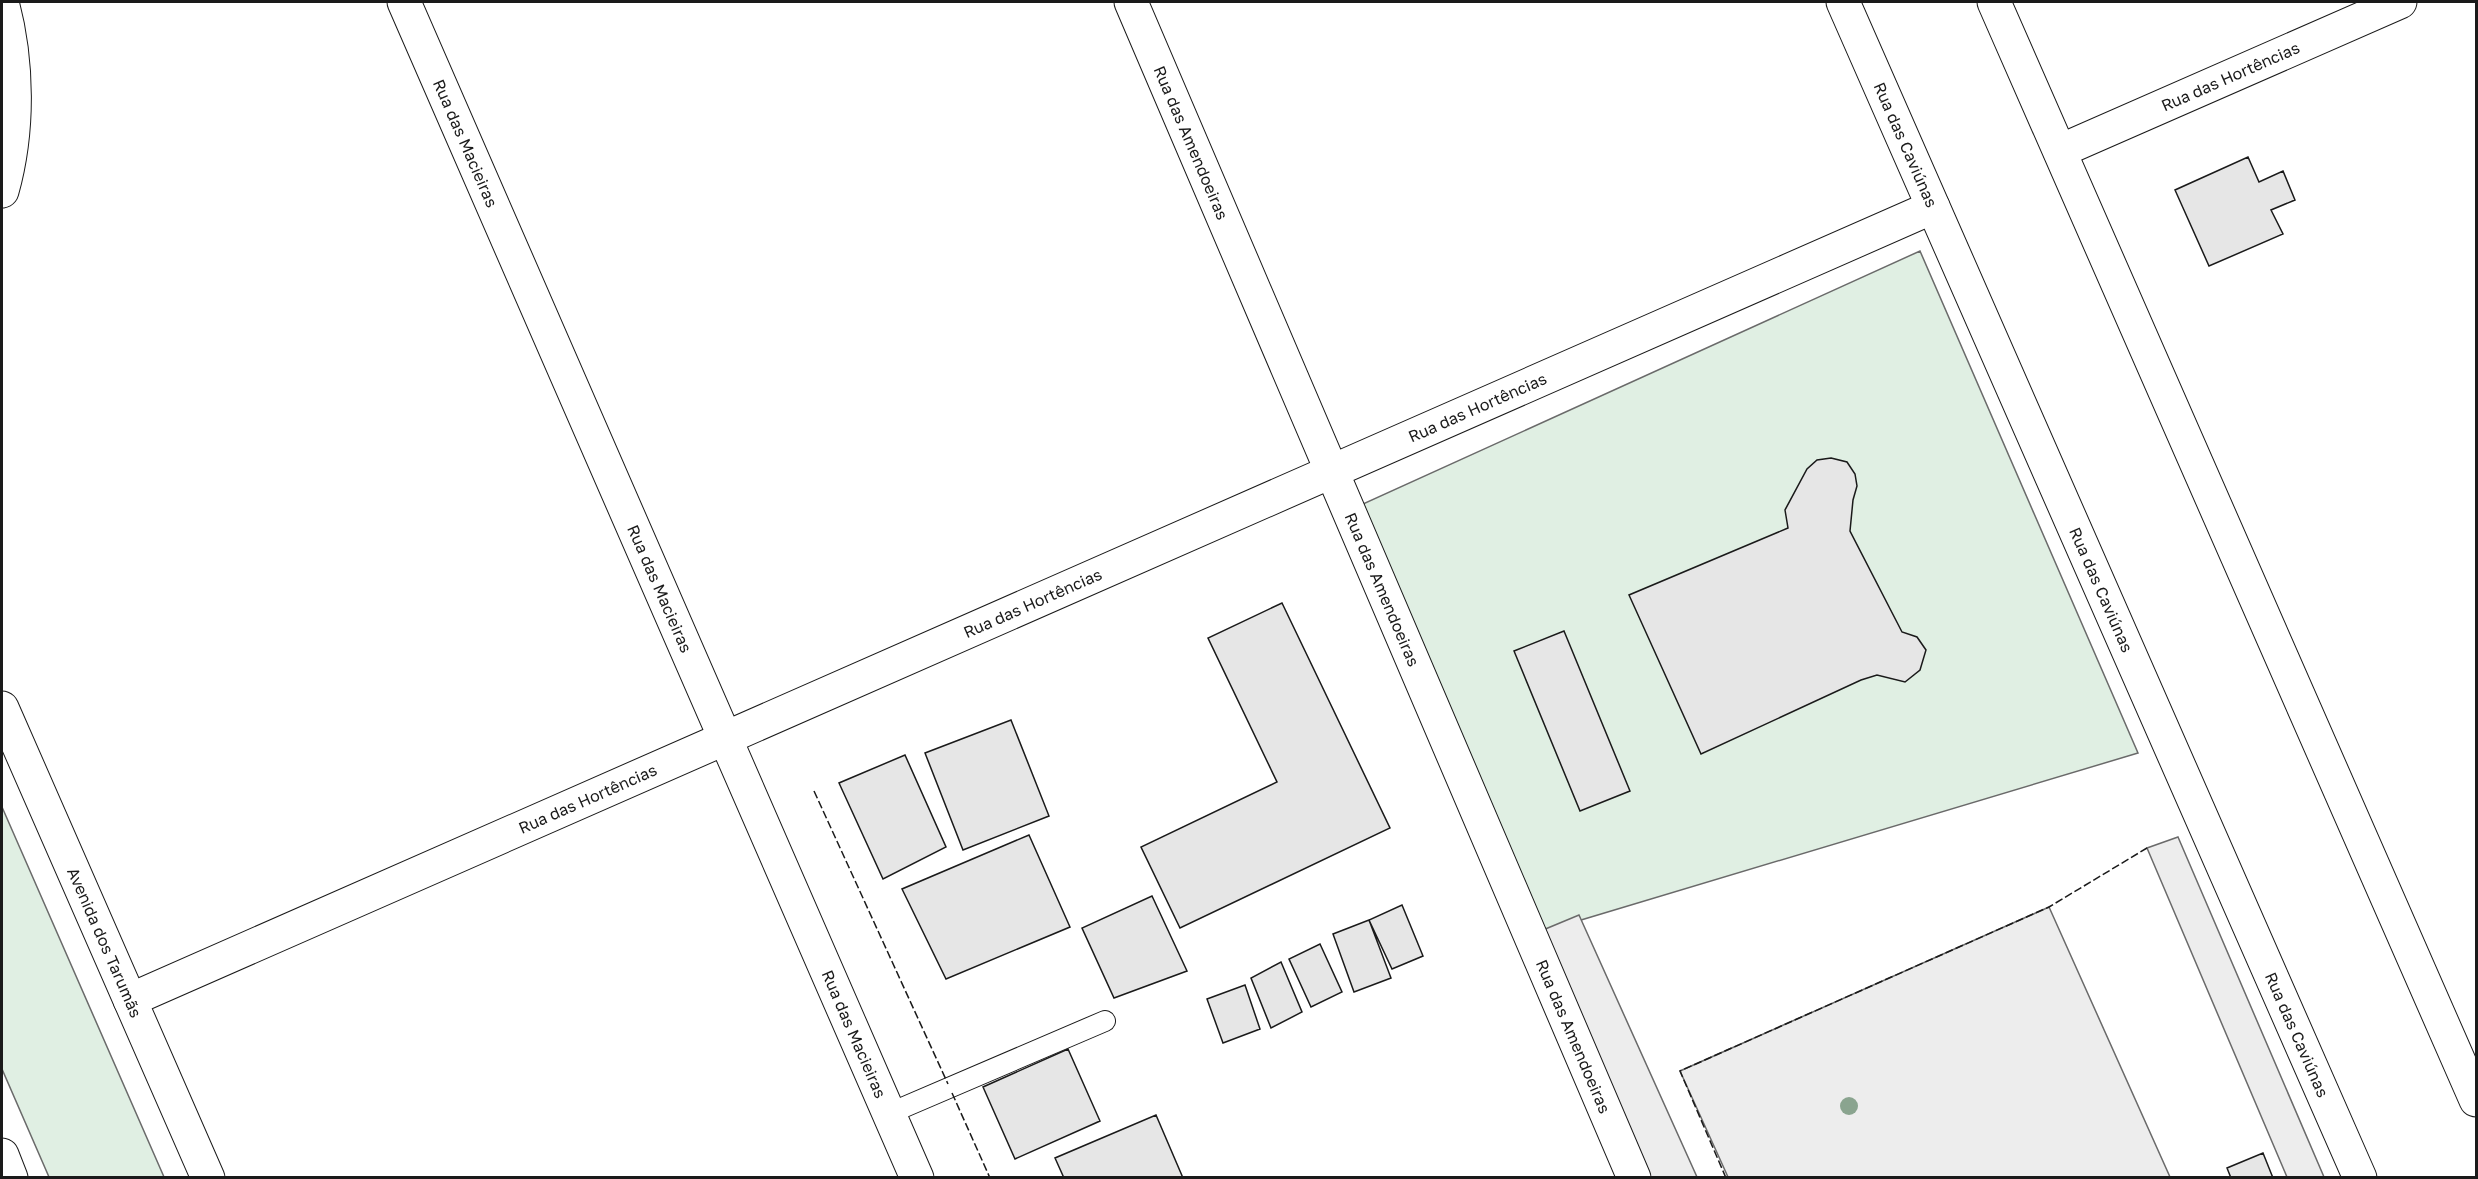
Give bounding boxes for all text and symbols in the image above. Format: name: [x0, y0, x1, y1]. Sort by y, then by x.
street label: Rua das Hortências: [2158, 37, 2303, 115]
street label: Rua das Amendoeiras: [1149, 63, 1233, 223]
street label: Rua das Macieiras: [429, 76, 502, 210]
street label: Rua das Caviúnas: [1870, 79, 1942, 210]
street label: Rua das Hortências: [1405, 368, 1550, 447]
street label: Rua das Amendoeiras: [1341, 510, 1424, 669]
street label: Rua das Macieiras: [623, 521, 697, 656]
street label: Rua das Caviúnas: [2065, 524, 2138, 655]
street label: Rua das Hortências: [960, 564, 1105, 642]
street label: Rua das Hortências: [515, 760, 660, 838]
street label: Avenida dos Tarumãs: [63, 864, 146, 1021]
street label: Rua das Amendoeiras: [1532, 956, 1615, 1116]
street label: Rua das Macieiras: [818, 967, 891, 1101]
street label: Rua das Caviúnas: [2261, 969, 2333, 1100]

